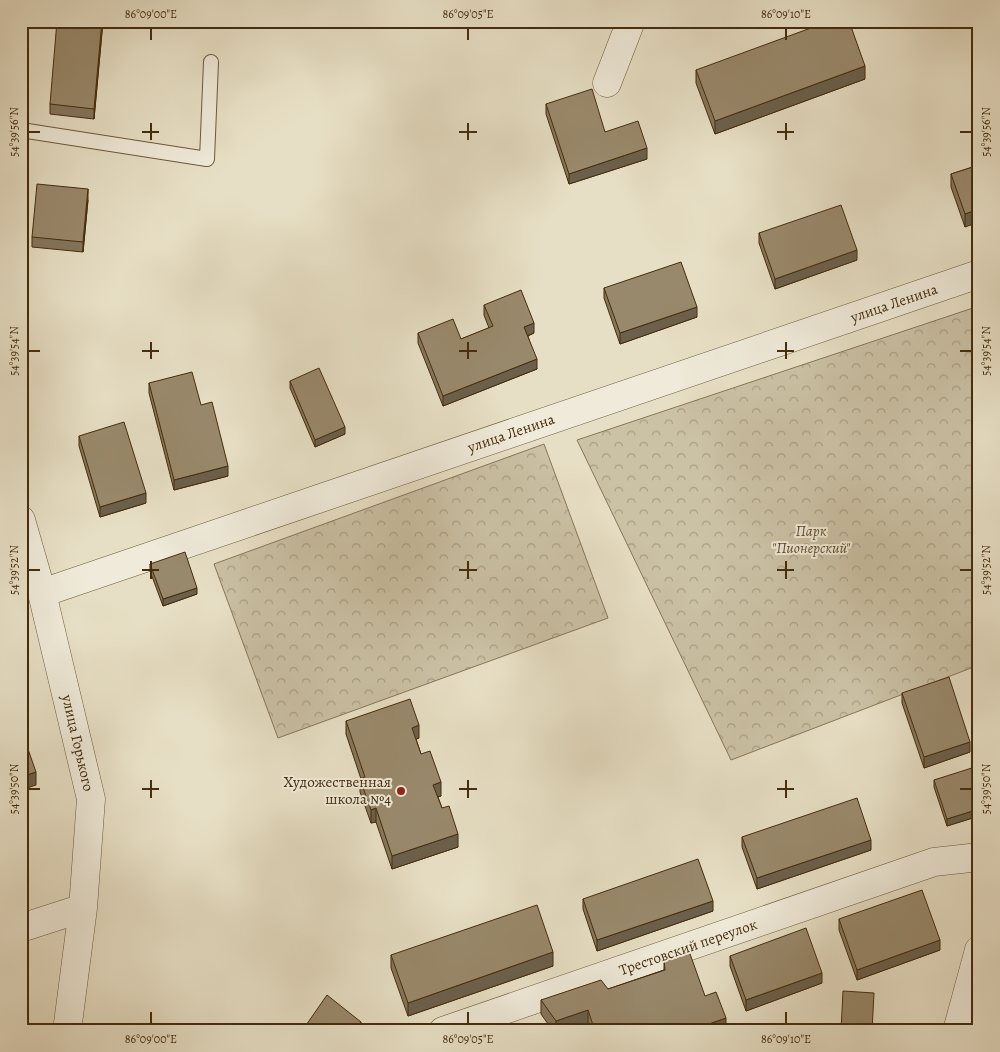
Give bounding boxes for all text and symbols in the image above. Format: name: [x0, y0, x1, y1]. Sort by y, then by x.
text: 86°09'00"E: [125, 6, 177, 22]
text: 86°09'05"E: [442, 6, 494, 22]
text: 86°09'10"E: [761, 6, 811, 22]
text: 54°39'56"N: [6, 107, 22, 157]
text: 54°39'56"N: [978, 107, 994, 157]
street label: улица Ленина: [847, 279, 940, 328]
text: 54°39'54"N: [6, 326, 22, 376]
text: 54°39'54"N: [978, 326, 994, 376]
street label: улица Ленина: [464, 409, 557, 458]
park label: Парк "Пионерский": [772, 521, 851, 558]
text: 54°39'52"N: [6, 545, 22, 595]
text: 54°39'52"N: [978, 545, 994, 595]
street label: улица Горького: [57, 692, 99, 793]
text: 54°39'50"N: [6, 763, 22, 814]
text: 54°39'50"N: [978, 763, 994, 814]
place label: Художественная школа №4: [284, 772, 391, 809]
marker: Художественная школа №4: [395, 785, 407, 797]
street label: Трестовский переулок: [616, 914, 760, 980]
text: 86°09'00"E: [125, 1031, 177, 1047]
text: 86°09'05"E: [442, 1031, 494, 1047]
text: 86°09'10"E: [761, 1031, 811, 1047]

